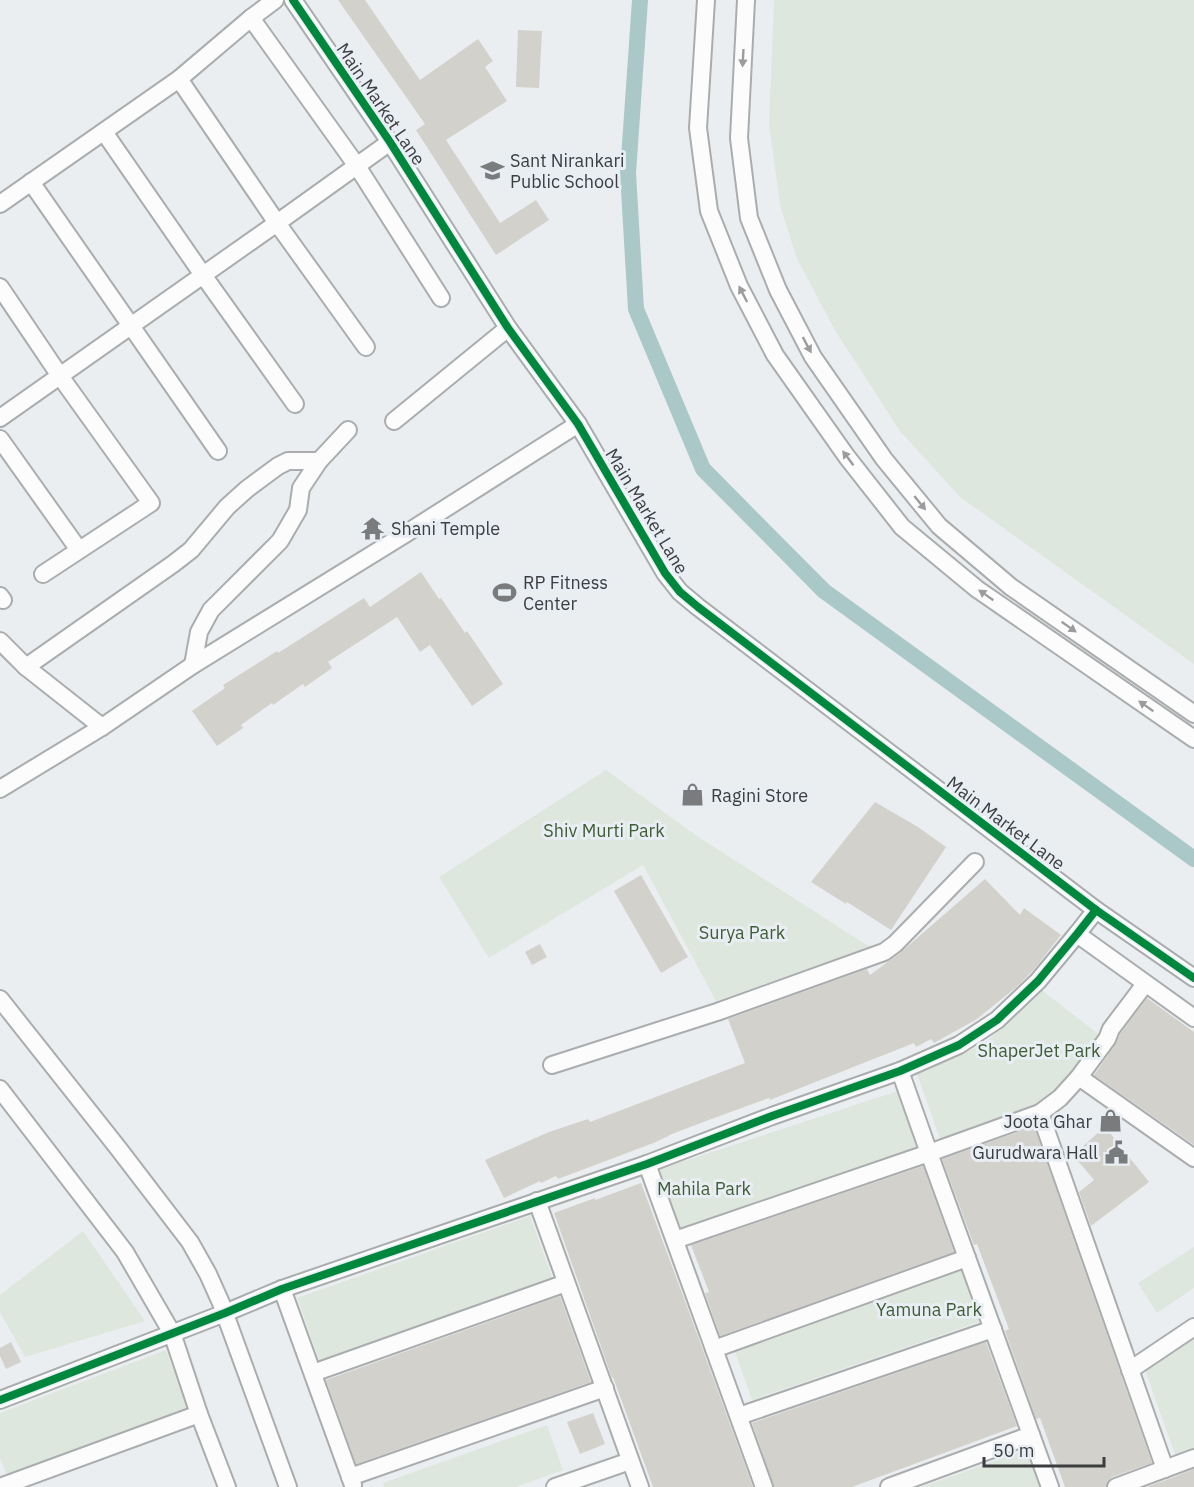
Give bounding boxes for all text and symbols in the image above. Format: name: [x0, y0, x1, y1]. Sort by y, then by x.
street label: Main Market Lane: [332, 39, 430, 170]
one-way arrow: [738, 49, 747, 68]
place label: Sant Nirankari Public School: [510, 149, 625, 193]
school or university icon: Sant Nirankari Public School: [479, 157, 505, 183]
one-way arrow: [738, 286, 748, 303]
one-way arrow: [802, 337, 812, 354]
street label: Main Market Lane: [600, 444, 694, 578]
one-way arrow: [842, 451, 854, 467]
one-way arrow: [914, 495, 927, 511]
temple icon: Shani Temple: [360, 515, 386, 541]
place label: Shani Temple: [391, 517, 500, 540]
place label: RP Fitness Center: [523, 571, 608, 615]
sports icon: RP Fitness Center: [492, 579, 518, 605]
one-way arrow: [978, 589, 994, 601]
one-way arrow: [1061, 622, 1078, 633]
one-way arrow: [1138, 701, 1154, 712]
street label: Main Market Lane: [942, 771, 1070, 875]
shop icon: Ragini Store: [680, 782, 706, 808]
place label: Ragini Store: [711, 784, 808, 807]
park label: Shiv Murti Park: [543, 819, 665, 842]
park label: Surya Park: [699, 921, 786, 944]
park label: ShaperJet Park: [978, 1039, 1101, 1062]
shop icon: Joota Ghar: [1097, 1108, 1123, 1134]
place label: Joota Ghar: [1004, 1110, 1092, 1133]
public building icon: Gurudwara Hall: [1103, 1139, 1129, 1165]
place label: Gurudwara Hall: [972, 1141, 1098, 1164]
park label: Mahila Park: [657, 1177, 752, 1200]
park label: Yamuna Park: [876, 1298, 982, 1321]
scale bar: [984, 1430, 1104, 1468]
text: 50 m: [993, 1439, 1035, 1462]

